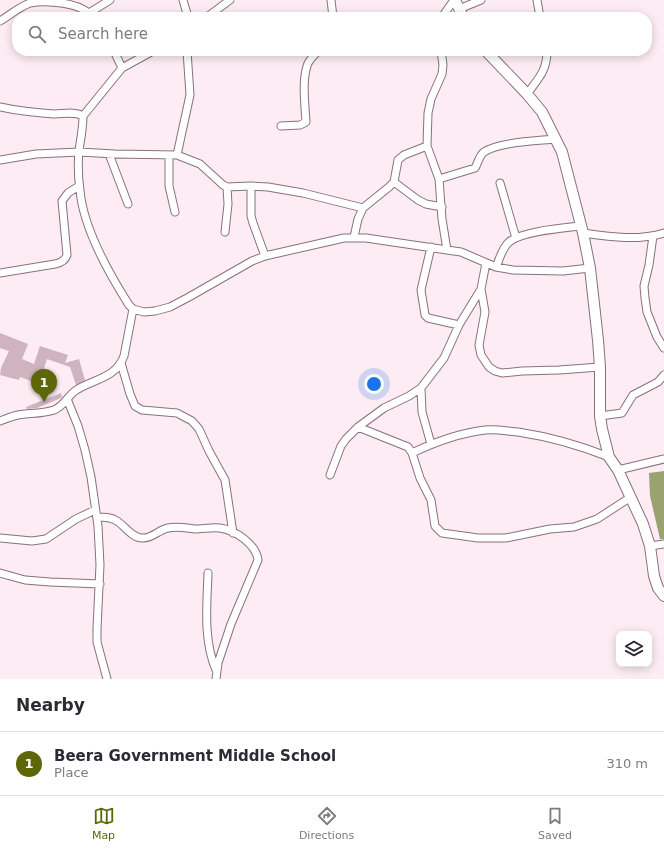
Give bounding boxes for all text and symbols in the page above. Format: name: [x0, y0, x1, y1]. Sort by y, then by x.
search box: [12, 12, 652, 56]
icon: search: [26, 23, 48, 45]
text: Search here: [58, 25, 148, 43]
pin: 1: [31, 369, 57, 402]
your location: [364, 374, 384, 394]
map controls: [616, 631, 652, 667]
button: layers: [616, 631, 652, 667]
text: Nearby: [16, 695, 85, 715]
text: Beera Government Middle School: [54, 747, 336, 765]
text: 1: [24, 756, 34, 771]
text: 310 m: [606, 756, 648, 771]
text: Place: [54, 765, 89, 780]
tab: Map: [92, 805, 115, 842]
tab: Directions: [299, 805, 354, 842]
tab: Saved: [538, 805, 572, 842]

